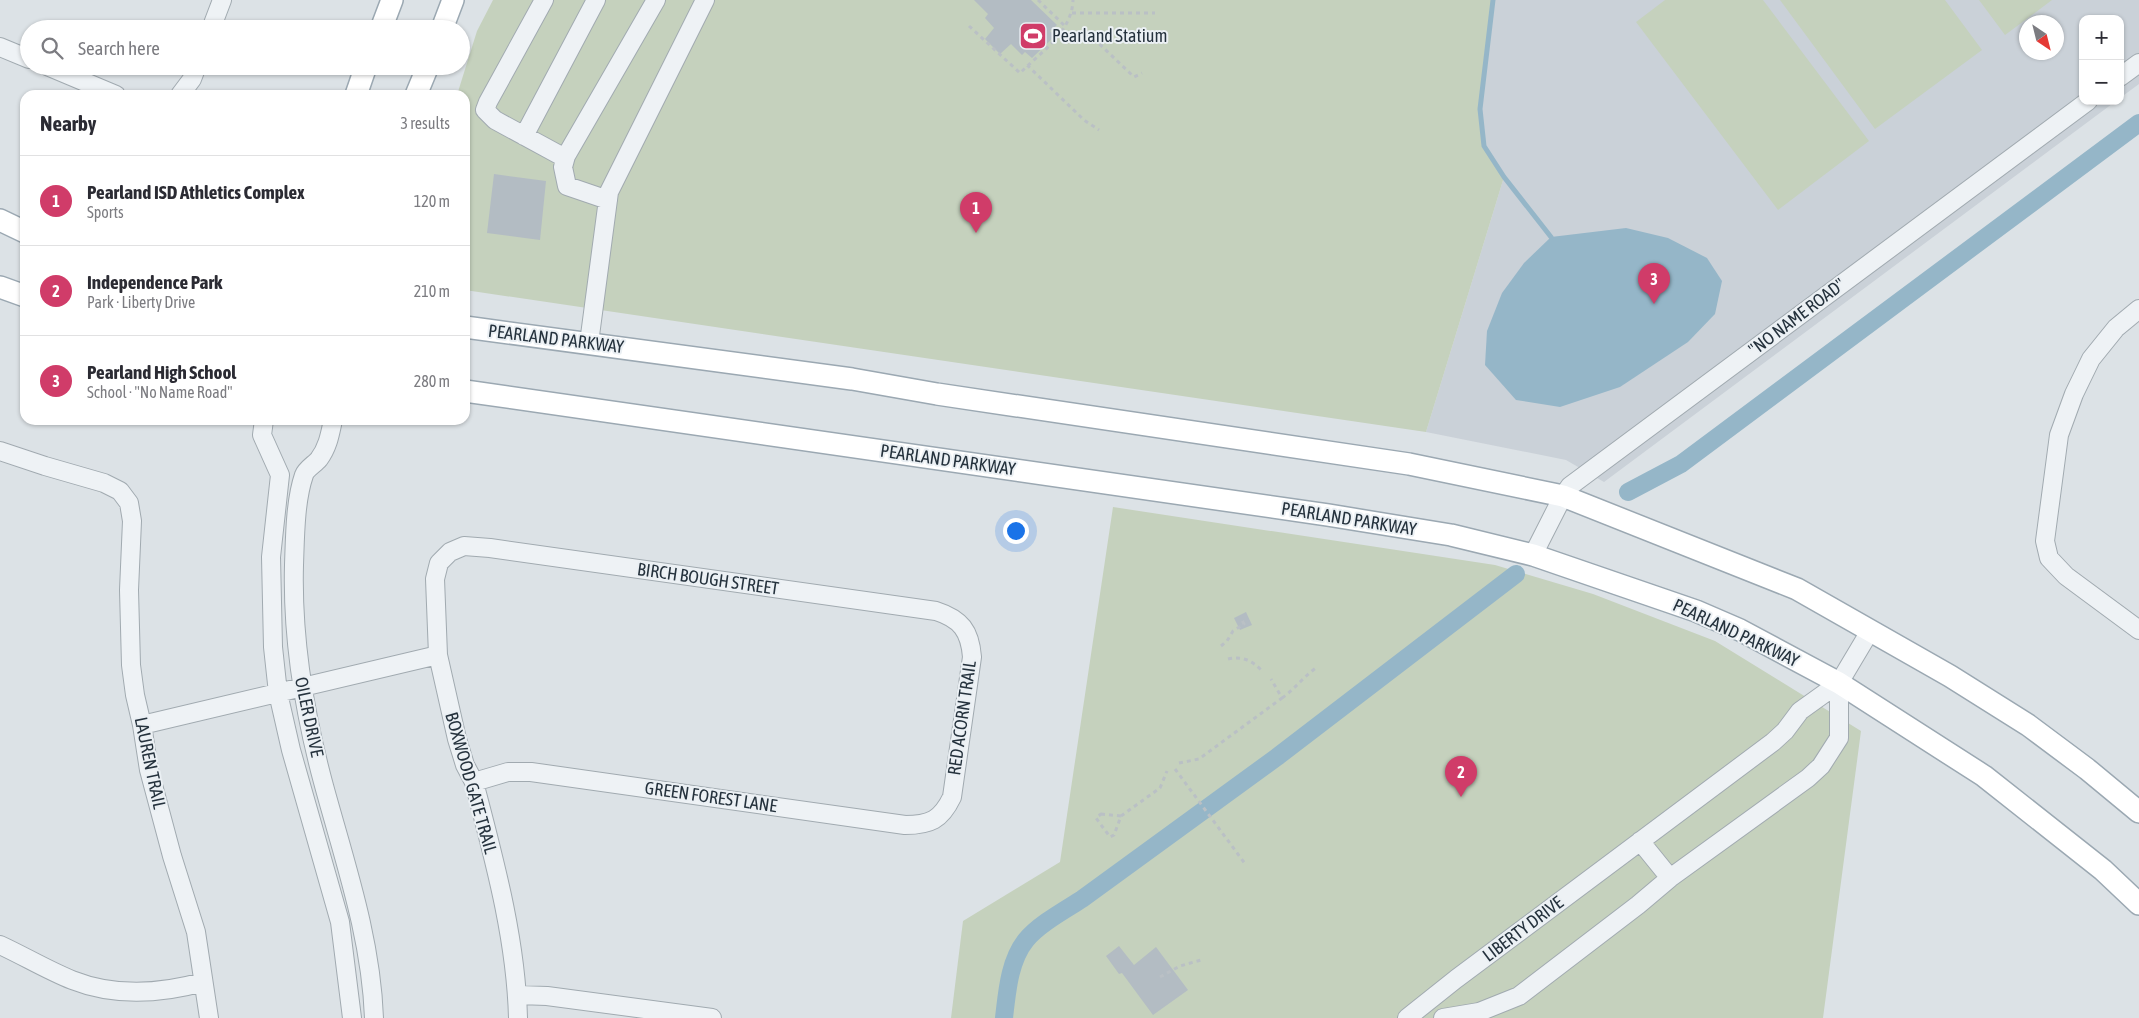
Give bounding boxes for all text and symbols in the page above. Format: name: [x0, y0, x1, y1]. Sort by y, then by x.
north arrow: [2019, 15, 2064, 60]
map controls: [2079, 15, 2124, 105]
button: +: [2079, 15, 2124, 60]
search box: [20, 20, 470, 75]
sports icon: Pearland Statium: [1018, 21, 1048, 51]
place label: Pearland Statium: [1052, 25, 1167, 46]
icon: search: [38, 34, 66, 62]
text: Search here: [78, 37, 160, 59]
button: −: [2079, 60, 2124, 105]
text: Nearby: [40, 111, 96, 135]
text: 3 results: [400, 114, 450, 132]
text: Pearland ISD Athletics Complex: [87, 181, 305, 203]
text: 1: [52, 192, 60, 210]
text: 120 m: [414, 192, 450, 210]
pin: 1: [960, 192, 992, 233]
text: Sports: [87, 203, 124, 221]
pin: 3: [1638, 263, 1670, 304]
text: Independence Park: [87, 271, 222, 293]
street label: "NO NAME ROAD": [1744, 273, 1849, 360]
text: 2: [52, 282, 60, 300]
text: 210 m: [414, 282, 450, 300]
text: Park · Liberty Drive: [87, 293, 195, 311]
street label: PEARLAND PARKWAY: [487, 320, 625, 357]
text: Pearland High School: [87, 361, 236, 383]
text: 3: [52, 372, 60, 390]
text: 280 m: [414, 372, 450, 390]
text: School · "No Name Road": [87, 383, 232, 401]
street label: PEARLAND PARKWAY: [879, 440, 1017, 479]
street label: PEARLAND PARKWAY: [1280, 497, 1418, 540]
your location: [1003, 518, 1029, 544]
street label: BIRCH BOUGH STREET: [636, 558, 780, 599]
street label: PEARLAND PARKWAY: [1670, 594, 1803, 671]
street label: RED ACORN TRAIL: [943, 659, 980, 777]
street label: OILER DRIVE: [291, 675, 328, 759]
street label: BOXWOOD GATE TRAIL: [441, 710, 502, 856]
street label: LAUREN TRAIL: [131, 715, 170, 811]
pin: 2: [1445, 756, 1477, 797]
street label: GREEN FOREST LANE: [644, 777, 779, 816]
street label: LIBERTY DRIVE: [1478, 891, 1567, 966]

